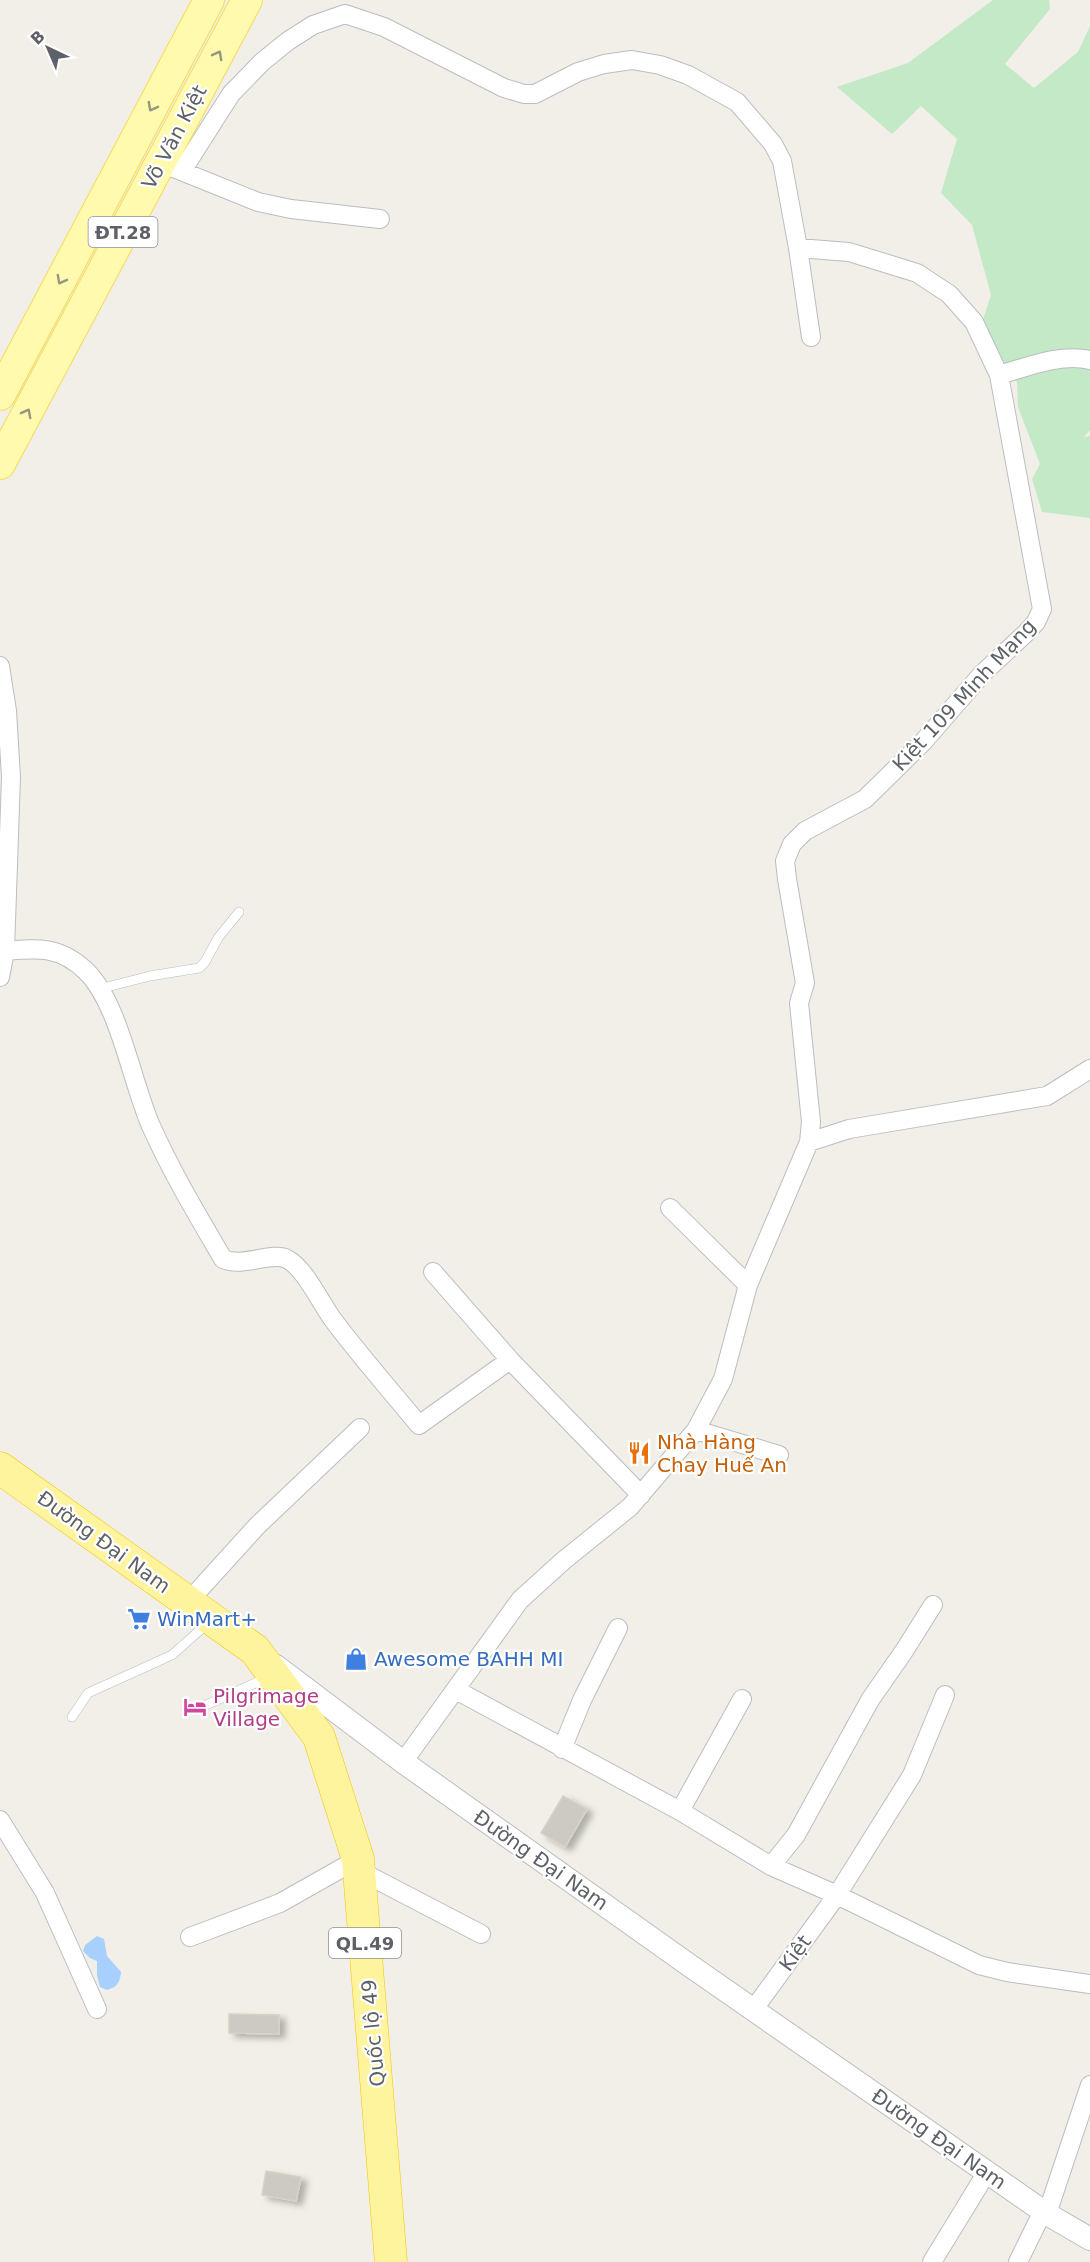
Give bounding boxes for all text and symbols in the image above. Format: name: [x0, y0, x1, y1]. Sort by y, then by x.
north arrow: [18, 18, 78, 78]
text: B: [27, 26, 49, 49]
one-way arrow: [211, 51, 222, 61]
street label: Võ Văn Kiệt: [137, 81, 212, 193]
one-way arrow: [148, 101, 159, 112]
road number: ĐT.28: [88, 217, 158, 247]
one-way arrow: [57, 273, 68, 284]
one-way arrow: [20, 408, 32, 419]
street label: Kiệt 109 Minh Mạng: [887, 614, 1041, 776]
place label: Nhà Hàng Chay Huế An: [657, 1430, 787, 1477]
restaurant icon: Nhà Hàng Chay Huế An: [626, 1440, 652, 1466]
street label: Đường Đại Nam: [33, 1486, 175, 1598]
supermarket icon: WinMart+: [126, 1606, 152, 1632]
place label: WinMart+: [157, 1607, 257, 1631]
shop icon: Awesome BAHH MI: [343, 1646, 369, 1672]
place label: Awesome BAHH MI: [374, 1647, 563, 1671]
place label: Pilgrimage Village: [213, 1684, 319, 1731]
hotel icon: Pilgrimage Village: [182, 1694, 208, 1720]
street label: Đường Đại Nam: [469, 1805, 613, 1915]
road number: QL.49: [329, 1928, 401, 1958]
street label: Kiệt: [774, 1930, 816, 1976]
street label: Quốc lộ 49: [356, 1978, 390, 2088]
street label: Đường Đại Nam: [867, 2084, 1011, 2194]

